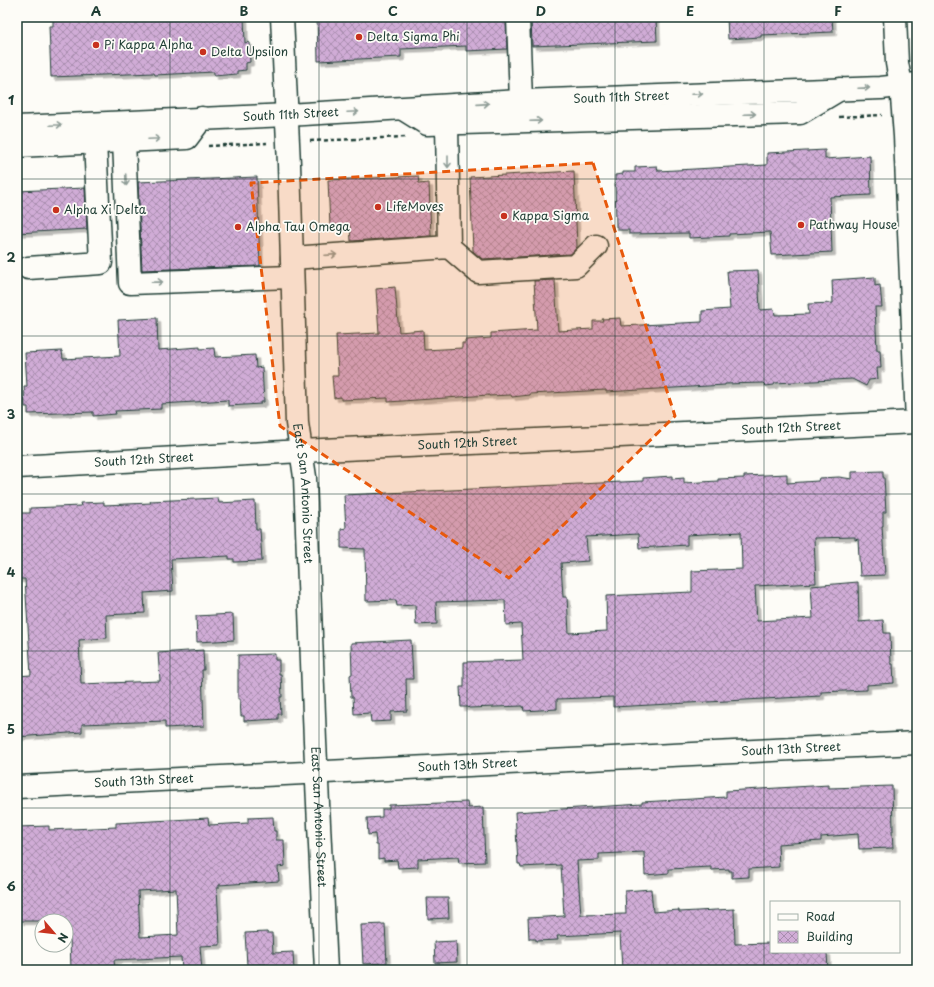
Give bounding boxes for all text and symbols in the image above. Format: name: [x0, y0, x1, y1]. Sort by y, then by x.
text: A: [91, 1, 101, 20]
text: B: [240, 1, 249, 20]
text: C: [388, 1, 398, 20]
text: D: [536, 1, 546, 20]
text: E: [686, 1, 694, 20]
text: F: [834, 1, 842, 20]
place label: Delta Sigma Phi: [367, 27, 460, 45]
marker: Delta Sigma Phi: [354, 32, 364, 42]
place label: Pi Kappa Alpha: [104, 35, 193, 53]
marker: Pi Kappa Alpha: [91, 40, 101, 50]
place label: Delta Upsilon: [211, 42, 288, 60]
marker: Delta Upsilon: [198, 47, 208, 57]
one-way arrow: [857, 84, 870, 92]
street label: South 11th Street: [573, 86, 670, 107]
text: 1: [8, 90, 14, 109]
one-way arrow: [690, 91, 703, 98]
one-way arrow: [476, 100, 489, 107]
street label: South 11th Street: [242, 102, 339, 125]
one-way arrow: [346, 108, 359, 115]
one-way arrow: [743, 110, 756, 118]
one-way arrow: [529, 117, 542, 124]
one-way arrow: [49, 121, 62, 128]
one-way arrow: [147, 136, 160, 143]
one-way arrow: [444, 155, 452, 168]
one-way arrow: [122, 173, 129, 186]
place label: LifeMoves: [386, 197, 444, 215]
place label: Alpha Xi Delta: [64, 200, 147, 218]
marker: LifeMoves: [373, 202, 383, 212]
marker: Alpha Xi Delta: [51, 205, 61, 215]
place label: Kappa Sigma: [512, 206, 590, 224]
marker: Kappa Sigma: [499, 211, 509, 221]
place label: Pathway House: [809, 215, 898, 233]
place label: Alpha Tau Omega: [246, 217, 350, 235]
marker: Pathway House: [796, 220, 806, 230]
marker: Alpha Tau Omega: [233, 222, 243, 232]
text: 2: [6, 247, 16, 266]
one-way arrow: [324, 251, 337, 258]
one-way arrow: [150, 279, 163, 286]
text: 3: [7, 404, 16, 423]
street label: South 12th Street: [741, 416, 841, 438]
street label: East San Antonio Street: [289, 422, 318, 564]
street label: South 12th Street: [417, 431, 518, 454]
street label: South 12th Street: [94, 447, 194, 471]
text: 4: [7, 562, 16, 581]
text: 5: [7, 719, 15, 738]
street label: South 13th Street: [741, 737, 841, 760]
street label: East San Antonio Street: [307, 746, 332, 888]
street label: South 13th Street: [417, 753, 518, 775]
street label: South 13th Street: [94, 768, 194, 791]
text: 6: [6, 876, 16, 895]
legend: [770, 901, 900, 953]
text: Road: [806, 907, 835, 925]
north arrow: [34, 913, 74, 953]
text: Building: [806, 927, 853, 945]
text: N: [54, 930, 73, 946]

